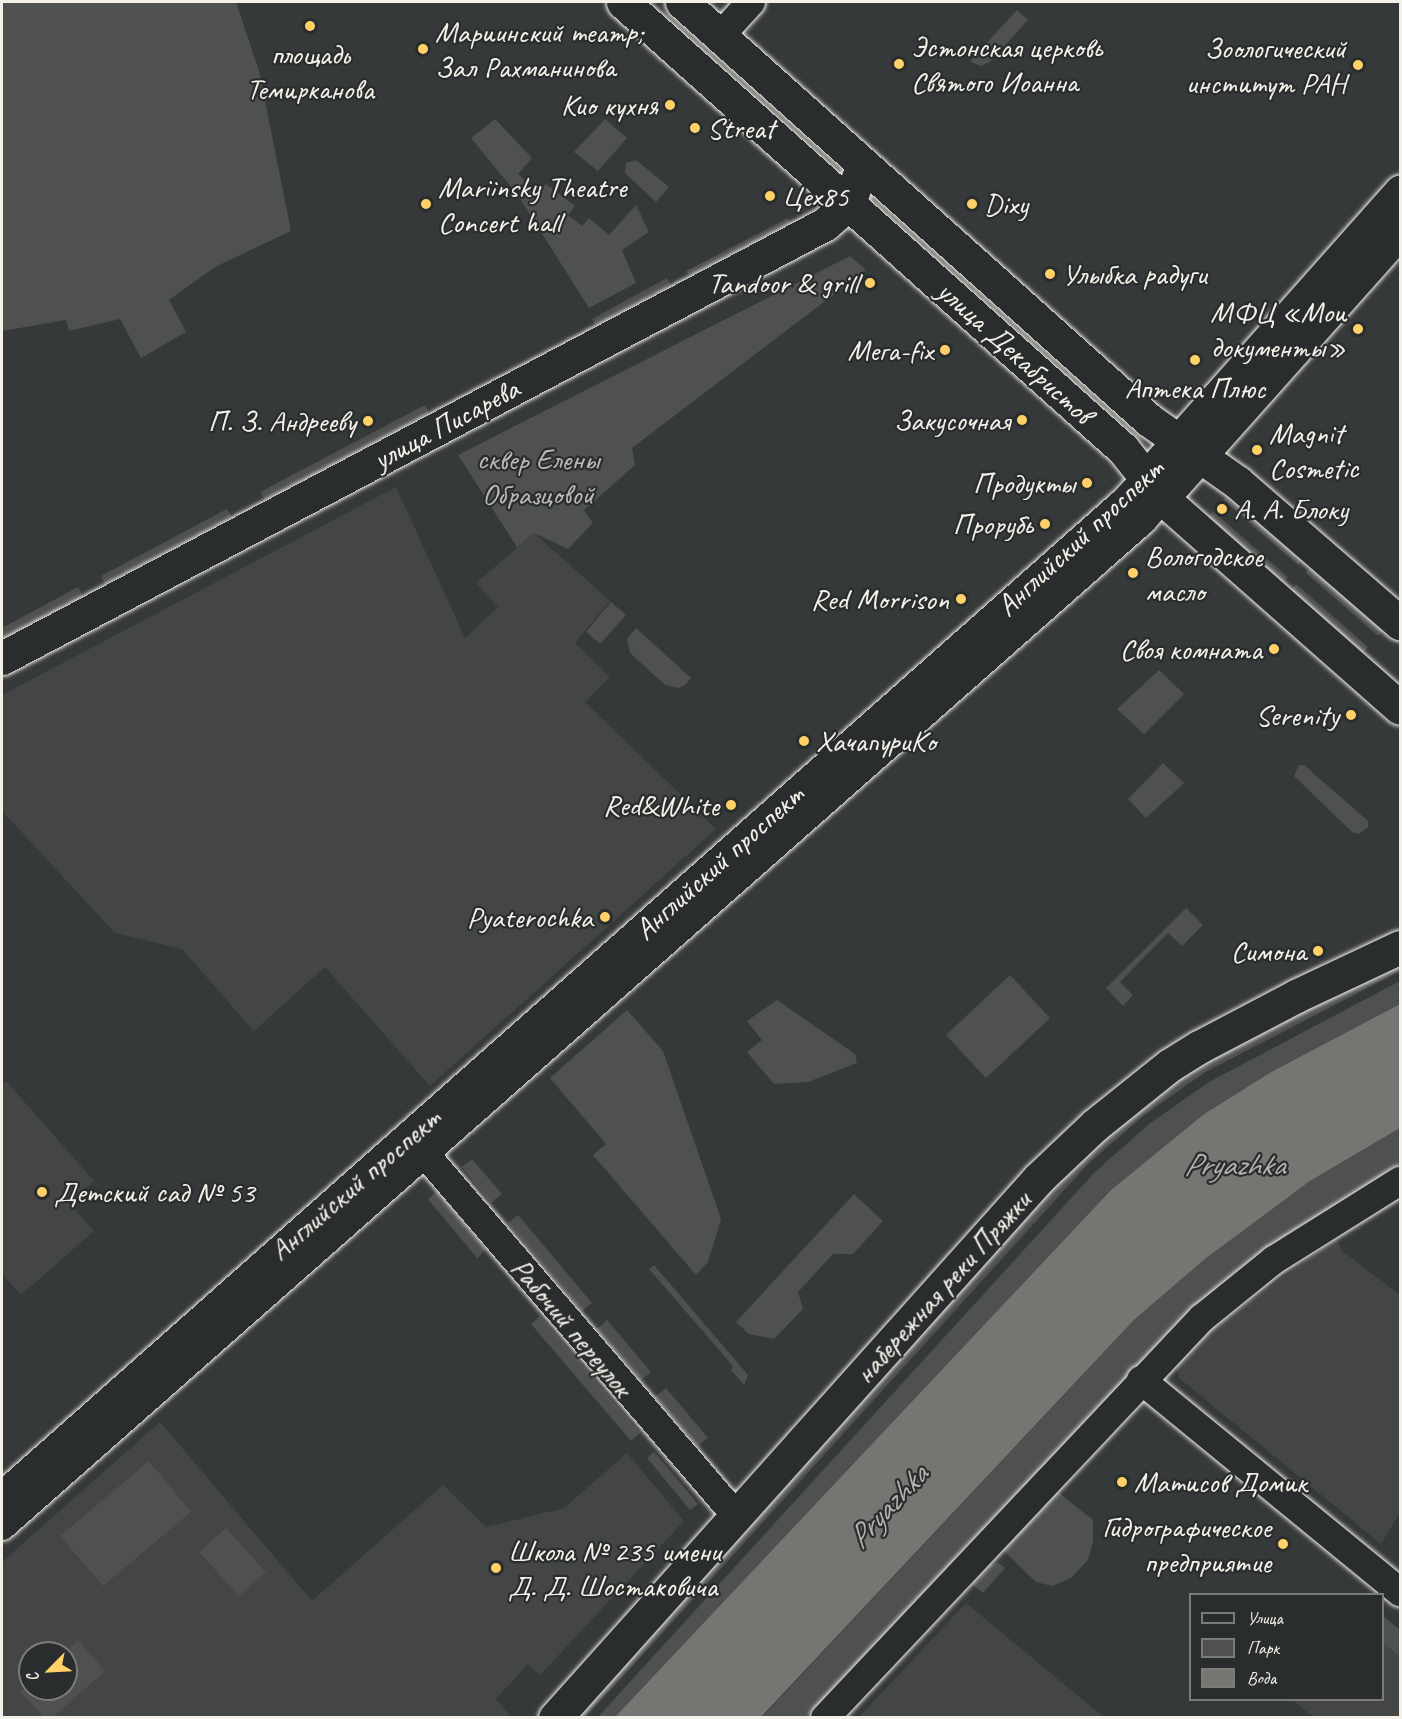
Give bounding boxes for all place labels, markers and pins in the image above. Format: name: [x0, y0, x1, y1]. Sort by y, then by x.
place label: Мариинский театр; Зал Рахманинова: [435, 14, 643, 84]
marker: площадь Темирканова: [303, 19, 317, 33]
place label: Эстонская церковь Святого Иоанна: [911, 29, 1101, 100]
place label: Зоологический институт РАН: [1186, 30, 1346, 100]
place label: площадь Темирканова: [246, 36, 374, 106]
marker: Мариинский театр; Зал Рахманинова: [416, 42, 430, 56]
marker: Эстонская церковь Святого Иоанна: [892, 57, 906, 71]
marker: Зоологический институт РАН: [1351, 58, 1365, 72]
place label: Кио кухня: [563, 87, 658, 123]
marker: Кио кухня: [663, 98, 677, 112]
place label: Streat: [707, 110, 775, 146]
marker: Streat: [688, 121, 702, 135]
place label: Mariinsky Theatre Concert hall: [438, 169, 627, 240]
place label: Цех85: [782, 178, 849, 214]
place label: Dixy: [984, 186, 1028, 222]
marker: Цех85: [763, 189, 777, 203]
marker: Mariinsky Theatre Concert hall: [419, 197, 433, 211]
marker: Dixy: [965, 197, 979, 211]
place label: Улыбка радуги: [1062, 256, 1206, 292]
place label: Tandoor & grill: [708, 265, 858, 301]
marker: Улыбка радуги: [1043, 267, 1057, 281]
marker: Tandoor & grill: [863, 276, 877, 290]
place label: МФЦ «Мои документы»: [1210, 294, 1346, 364]
marker: МФЦ «Мои документы»: [1351, 322, 1365, 336]
place label: Мега-fix: [847, 332, 933, 368]
marker: Мега-fix: [938, 343, 952, 357]
marker: Аптека Плюс: [1188, 353, 1202, 367]
place label: Аптека Плюс: [1125, 370, 1265, 406]
place label: Закусочная: [894, 402, 1010, 438]
place label: П. З. Андрееву: [208, 403, 356, 439]
marker: Закусочная: [1015, 413, 1029, 427]
marker: П. З. Андрееву: [361, 414, 375, 428]
place label: Magnit Cosmetic: [1269, 415, 1358, 486]
marker: Magnit Cosmetic: [1250, 443, 1264, 457]
place label: Продукты: [973, 465, 1075, 501]
marker: Продукты: [1080, 476, 1094, 490]
place label: А. А. Блоку: [1234, 491, 1348, 527]
marker: А. А. Блоку: [1215, 502, 1229, 516]
place label: Прорубь: [953, 506, 1033, 542]
marker: Прорубь: [1038, 517, 1052, 531]
place label: Вологодское масло: [1145, 538, 1263, 608]
marker: Вологодское масло: [1126, 566, 1140, 580]
place label: Red Morrison: [811, 581, 949, 617]
marker: Red Morrison: [954, 592, 968, 606]
place label: Своя комната: [1122, 631, 1262, 667]
marker: Своя комната: [1267, 642, 1281, 656]
place label: Serenity: [1255, 697, 1339, 733]
marker: Serenity: [1344, 708, 1358, 722]
place label: ХачапуриКо: [816, 723, 936, 759]
marker: ХачапуриКо: [797, 734, 811, 748]
place label: Red&White: [603, 787, 719, 823]
marker: Red&White: [724, 798, 738, 812]
place label: Pyaterochka: [467, 899, 593, 935]
marker: Pyaterochka: [598, 910, 612, 924]
place label: Симона: [1231, 933, 1306, 969]
marker: Симона: [1311, 944, 1325, 958]
place label: Детский сад № 53: [54, 1174, 255, 1210]
marker: Детский сад № 53: [35, 1185, 49, 1199]
place label: Матисов Домик: [1134, 1464, 1307, 1500]
marker: Матисов Домик: [1115, 1475, 1129, 1489]
place label: Гидрографическое предприятие: [1102, 1509, 1271, 1580]
place label: Школа № 235 имени Д. Д. Шостаковича: [508, 1533, 720, 1604]
marker: Гидрографическое предприятие: [1276, 1537, 1290, 1551]
marker: Школа № 235 имени Д. Д. Шостаковича: [489, 1561, 503, 1575]

